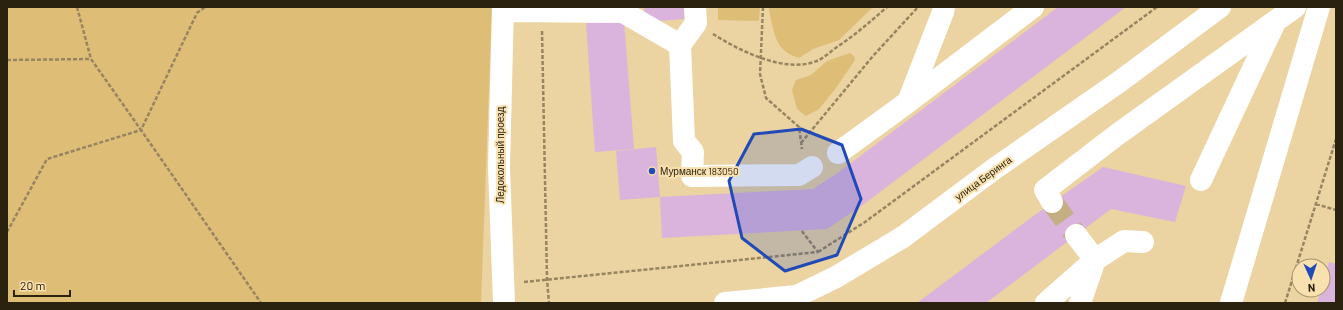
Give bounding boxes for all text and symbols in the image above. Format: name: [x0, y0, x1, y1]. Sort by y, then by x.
street label: Ледокольный проезд: [494, 107, 506, 203]
street label: улица Беринга: [952, 153, 1014, 203]
place label: Мурманск 183050: [660, 165, 739, 177]
marker: Мурманск 183050: [647, 166, 657, 176]
north arrow: [1291, 258, 1331, 298]
scale bar: [14, 272, 70, 298]
text: 20 m: [20, 278, 46, 292]
text: N: [1308, 282, 1316, 295]

